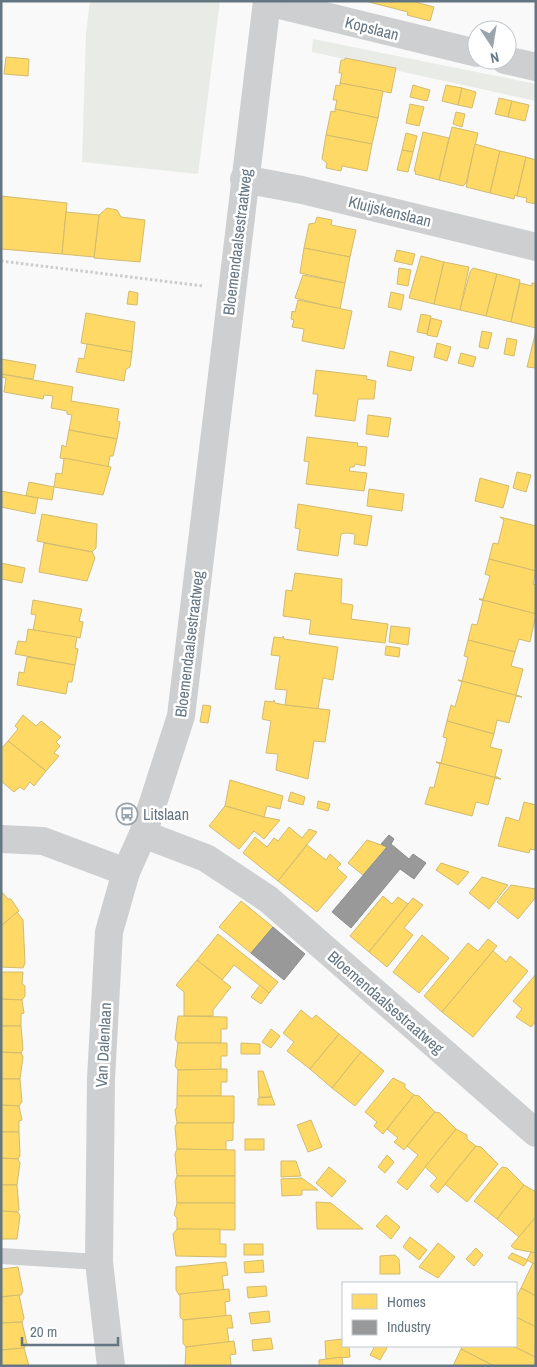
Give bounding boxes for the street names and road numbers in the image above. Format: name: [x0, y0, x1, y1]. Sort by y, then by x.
street label: Kopslaan: [343, 11, 401, 45]
street label: Bloemendaalsestraatweg: [217, 167, 257, 316]
street label: Kluijskenslaan: [346, 190, 434, 232]
street label: Bloemendaalsestraatweg: [169, 569, 209, 718]
street label: Bloemendaalsestraatweg: [323, 945, 449, 1059]
street label: Van Dalenlaan: [90, 1002, 116, 1088]

